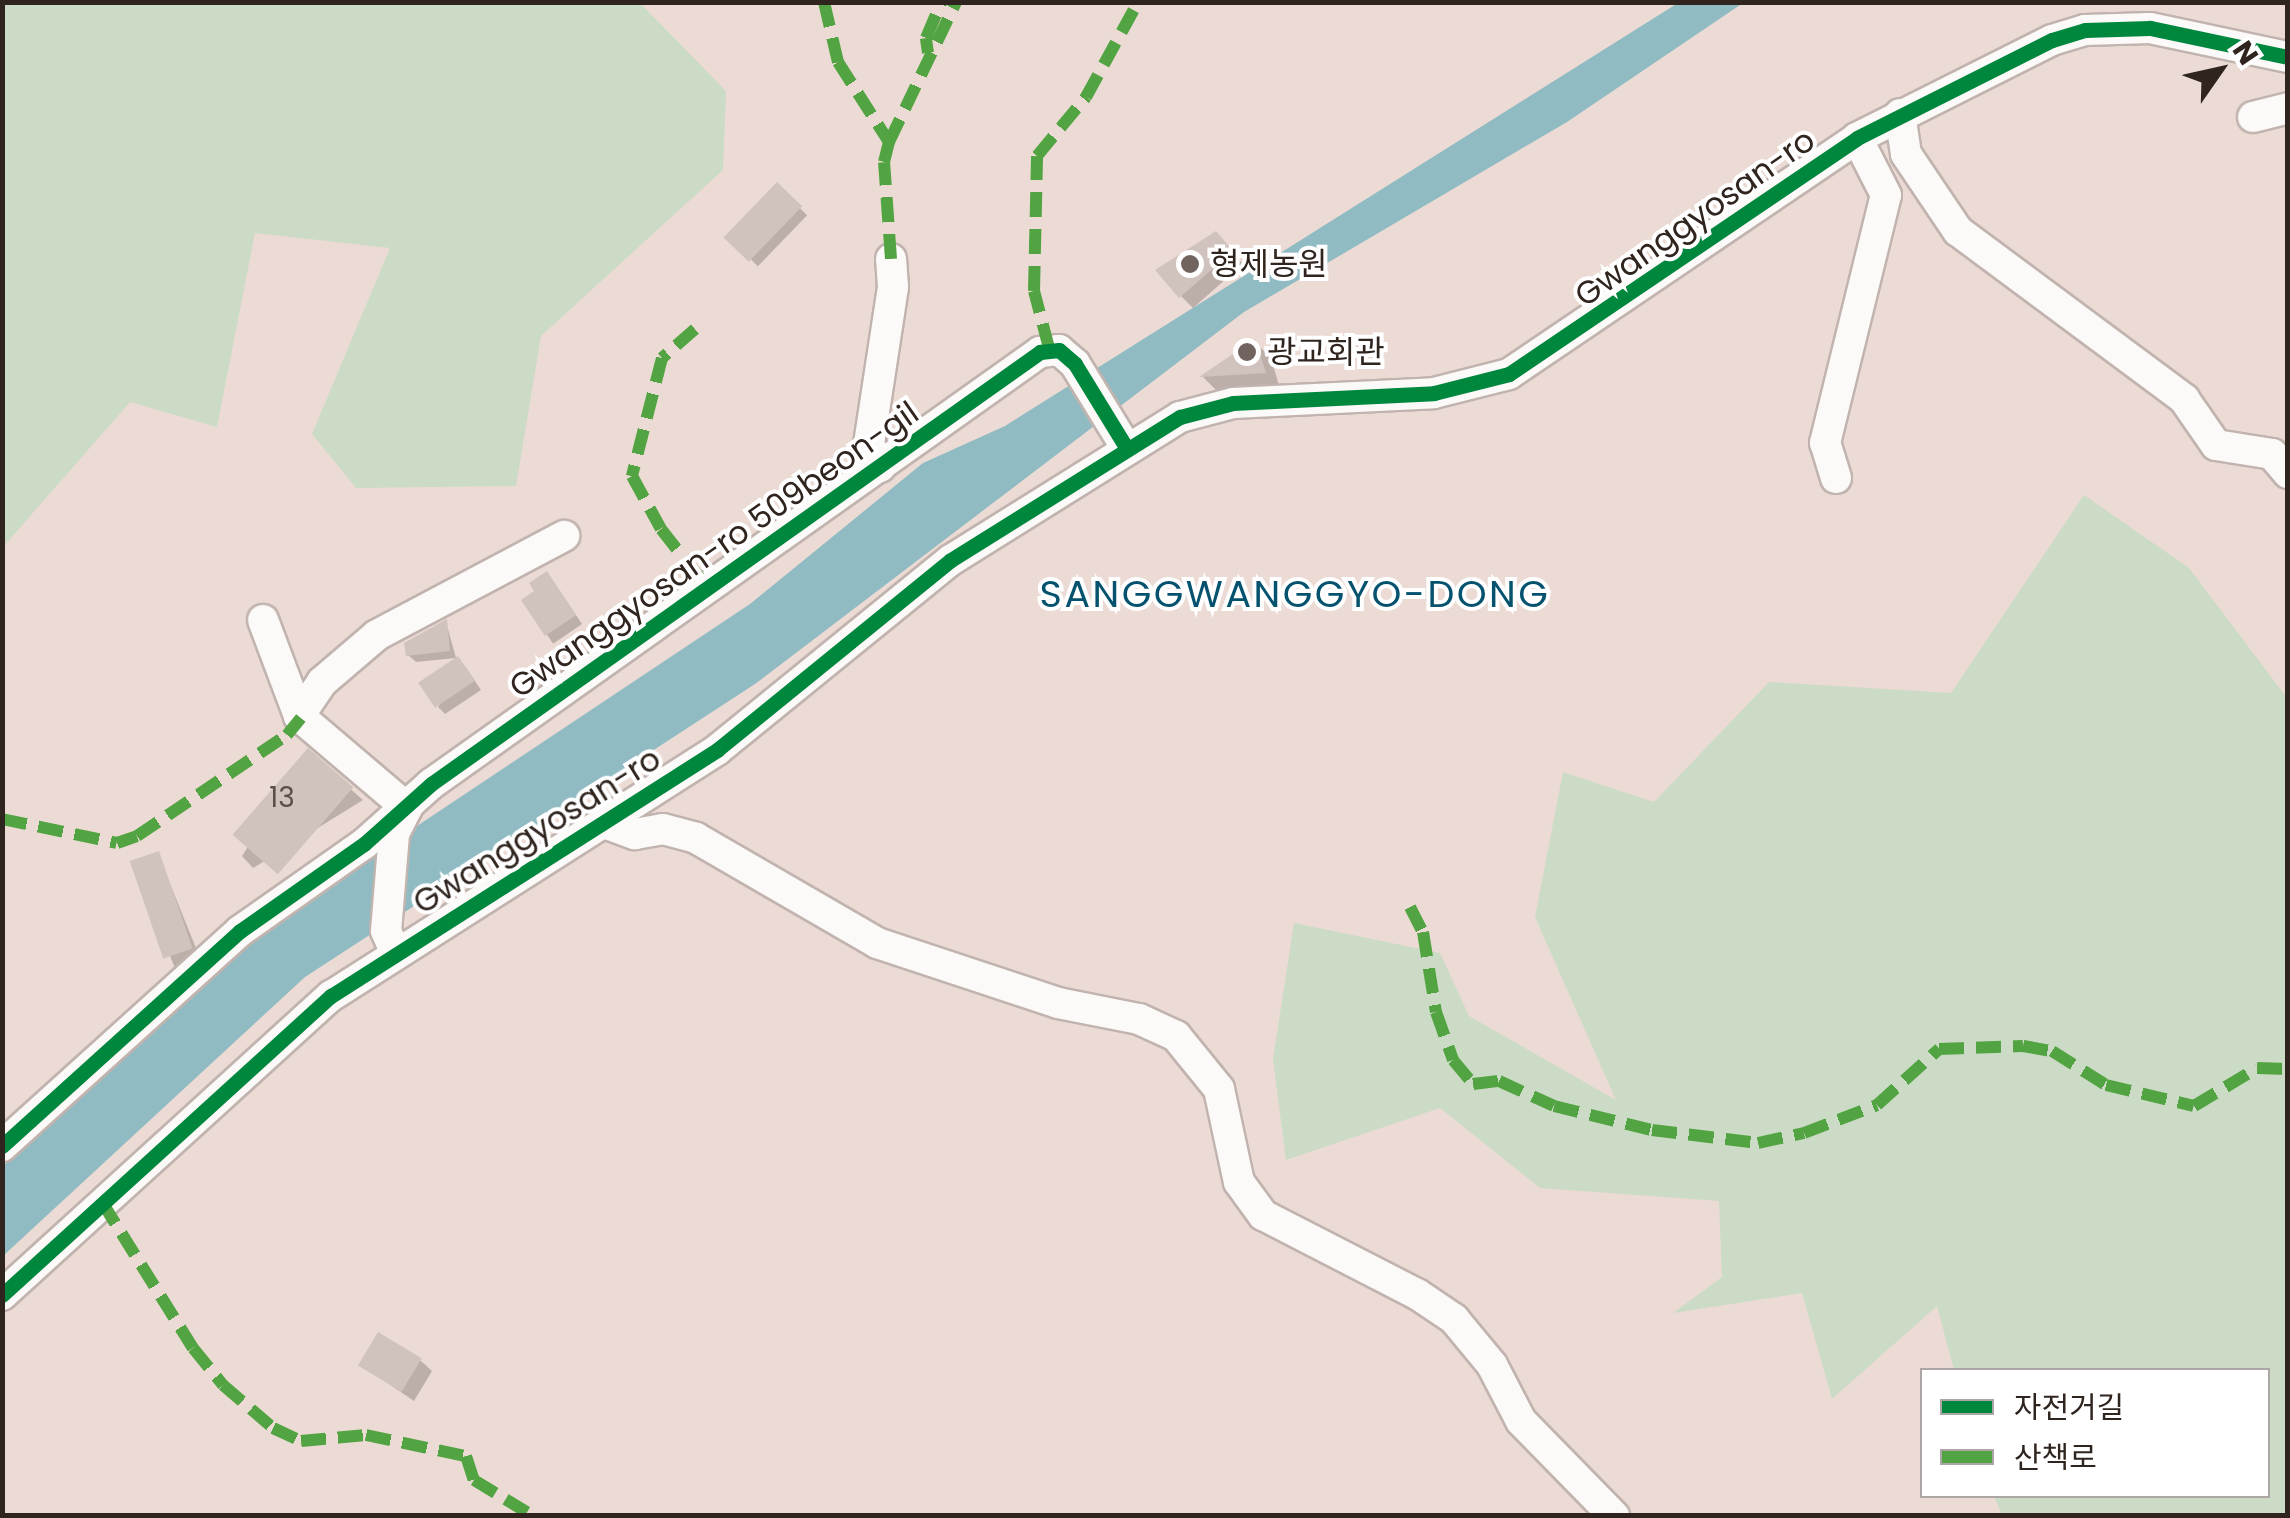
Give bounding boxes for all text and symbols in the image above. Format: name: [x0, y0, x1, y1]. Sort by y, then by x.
north arrow: [2170, 20, 2270, 120]
text: N: [2223, 33, 2267, 73]
street label: Gwanggyosan-ro: [1568, 121, 1822, 315]
place label: 형제농원: [1210, 245, 1328, 283]
marker: 형제농원: [1179, 253, 1201, 275]
place label: 광교회관: [1267, 333, 1385, 371]
marker: 광교회관: [1236, 341, 1258, 363]
street label: Gwanggyosan-ro 509beon-gil: [502, 394, 926, 706]
district label: SANGGWANGGYO-DONG: [1040, 571, 1550, 617]
street label: Gwanggyosan-ro: [406, 740, 668, 922]
house number: 13: [269, 781, 295, 815]
legend: [1920, 1368, 2270, 1498]
text: 자전거길: [2014, 1386, 2124, 1429]
text: 산책로: [2014, 1436, 2097, 1479]

